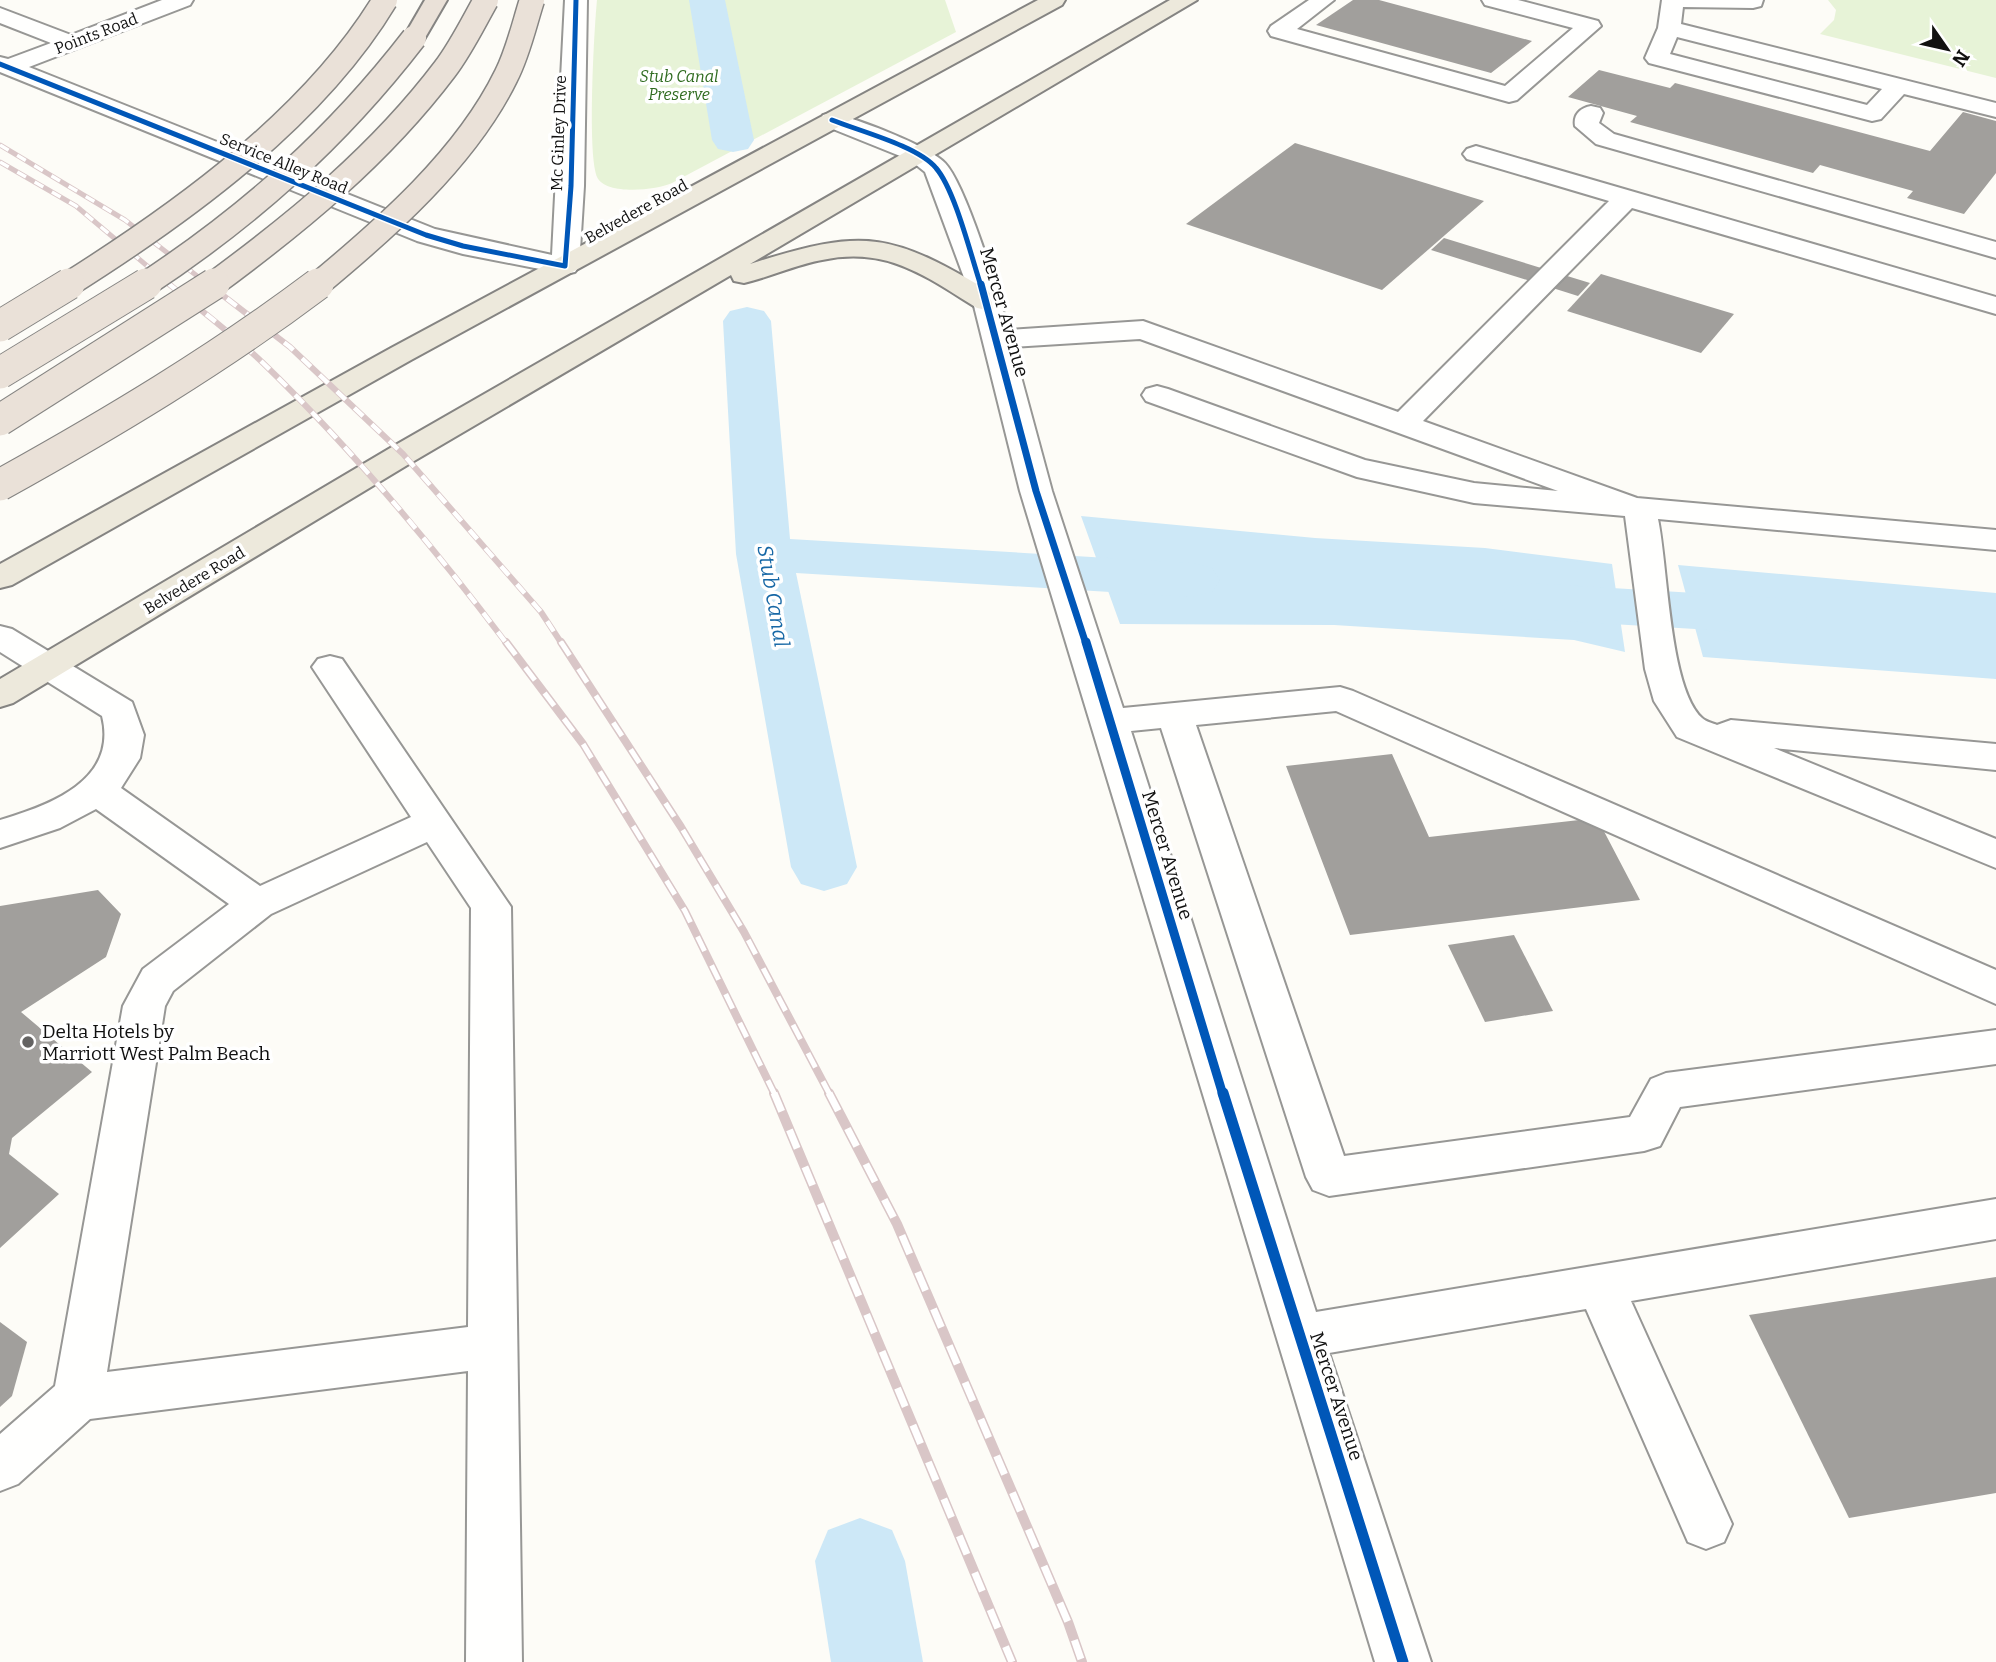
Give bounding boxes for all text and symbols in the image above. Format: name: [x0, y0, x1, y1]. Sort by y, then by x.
street label: Points Road: [52, 9, 141, 58]
north arrow: [1912, 14, 1982, 84]
text: N: [1947, 46, 1974, 71]
park label: Stub Canal Preserve: [640, 67, 718, 104]
street label: Mc Ginley Drive: [547, 75, 570, 191]
street label: Service Alley Road: [217, 129, 351, 198]
street label: Belvedere Road: [582, 175, 691, 248]
street label: Mercer Avenue: [975, 245, 1034, 380]
street label: Belvedere Road: [140, 543, 249, 618]
water label: Stub Canal: [751, 543, 795, 649]
street label: Mercer Avenue: [1137, 788, 1198, 922]
place label: Delta Hotels by Marriott West Palm Beach: [42, 1020, 271, 1065]
marker: Delta Hotels by Marriott West Palm Beach: [20, 1034, 36, 1050]
street label: Mercer Avenue: [1305, 1329, 1368, 1463]

